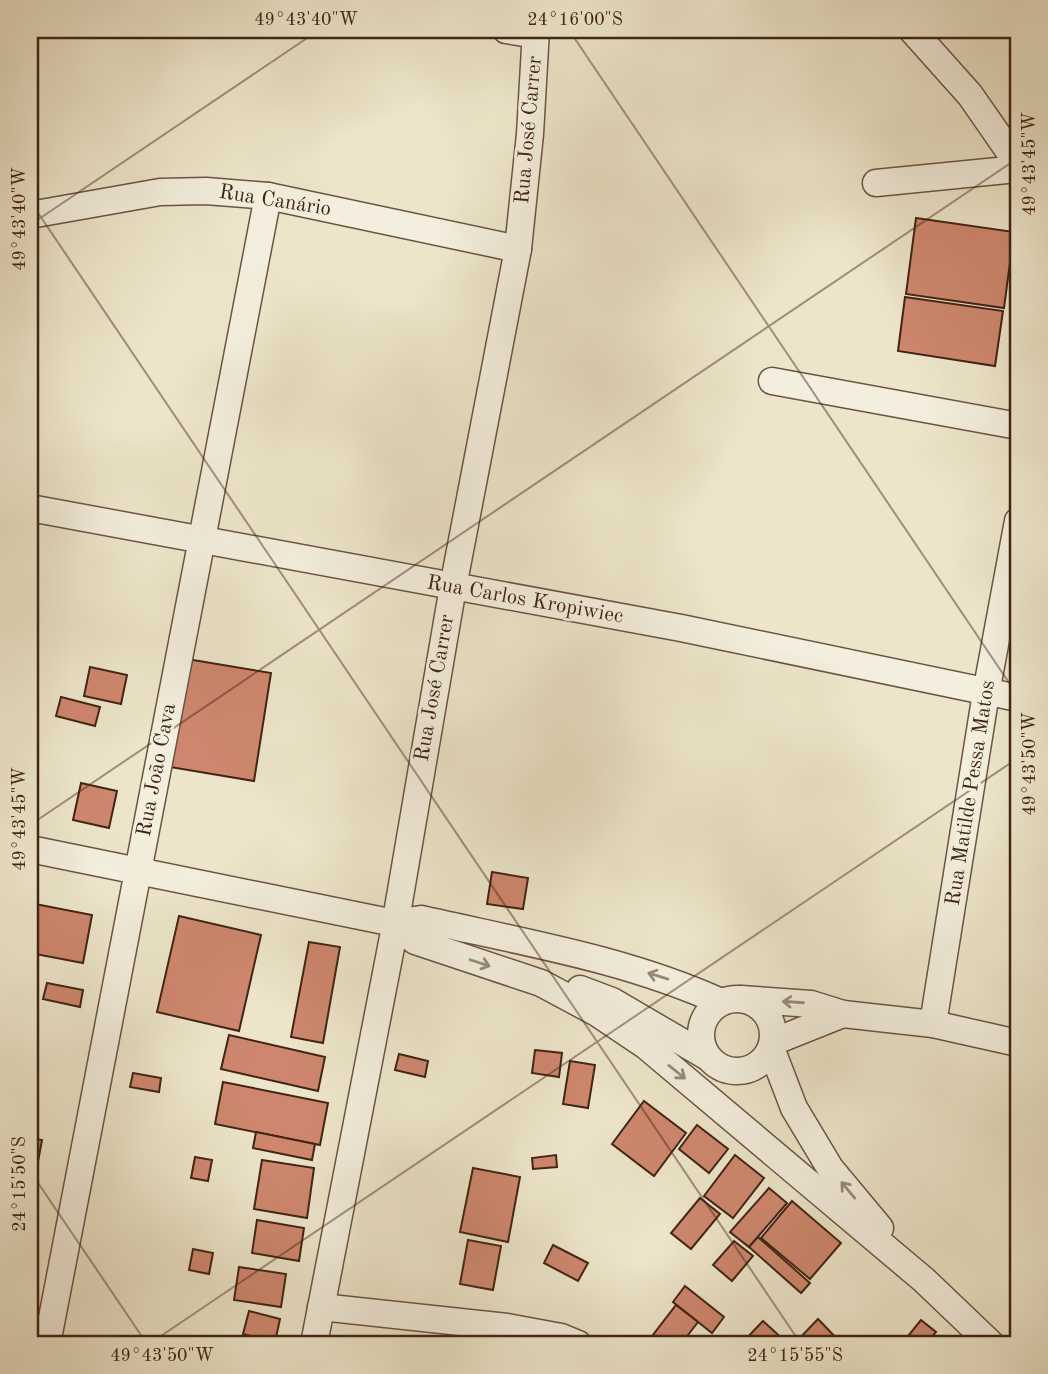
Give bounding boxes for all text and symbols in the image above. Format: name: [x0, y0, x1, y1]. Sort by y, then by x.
text: 49°43'40"W: [254, 11, 358, 29]
text: 24°16'00"S: [527, 11, 623, 29]
street label: Rua José Carrer: [512, 55, 546, 205]
text: 49°43'45"W: [1021, 112, 1039, 216]
text: 49°43'40"W: [11, 167, 29, 271]
street label: Rua Canário: [217, 182, 333, 220]
street label: Rua Carlos Kropiwiec: [425, 572, 625, 628]
street label: Rua José Carrer: [412, 613, 458, 763]
street label: Rua Matilde Pessa Matos: [943, 679, 999, 907]
street label: Rua João Cava: [134, 701, 180, 839]
text: 49°43'50"W: [1021, 712, 1039, 816]
text: 49°43'45"W: [11, 767, 29, 871]
one-way arrow: [468, 958, 490, 970]
one-way arrow: [647, 968, 669, 981]
one-way arrow: [782, 995, 805, 1008]
one-way arrow: [668, 1064, 686, 1080]
text: 24°15'50"S: [11, 1136, 29, 1232]
one-way arrow: [841, 1182, 856, 1200]
text: 49°43'50"W: [110, 1347, 214, 1365]
text: 24°15'55"S: [747, 1347, 843, 1365]

